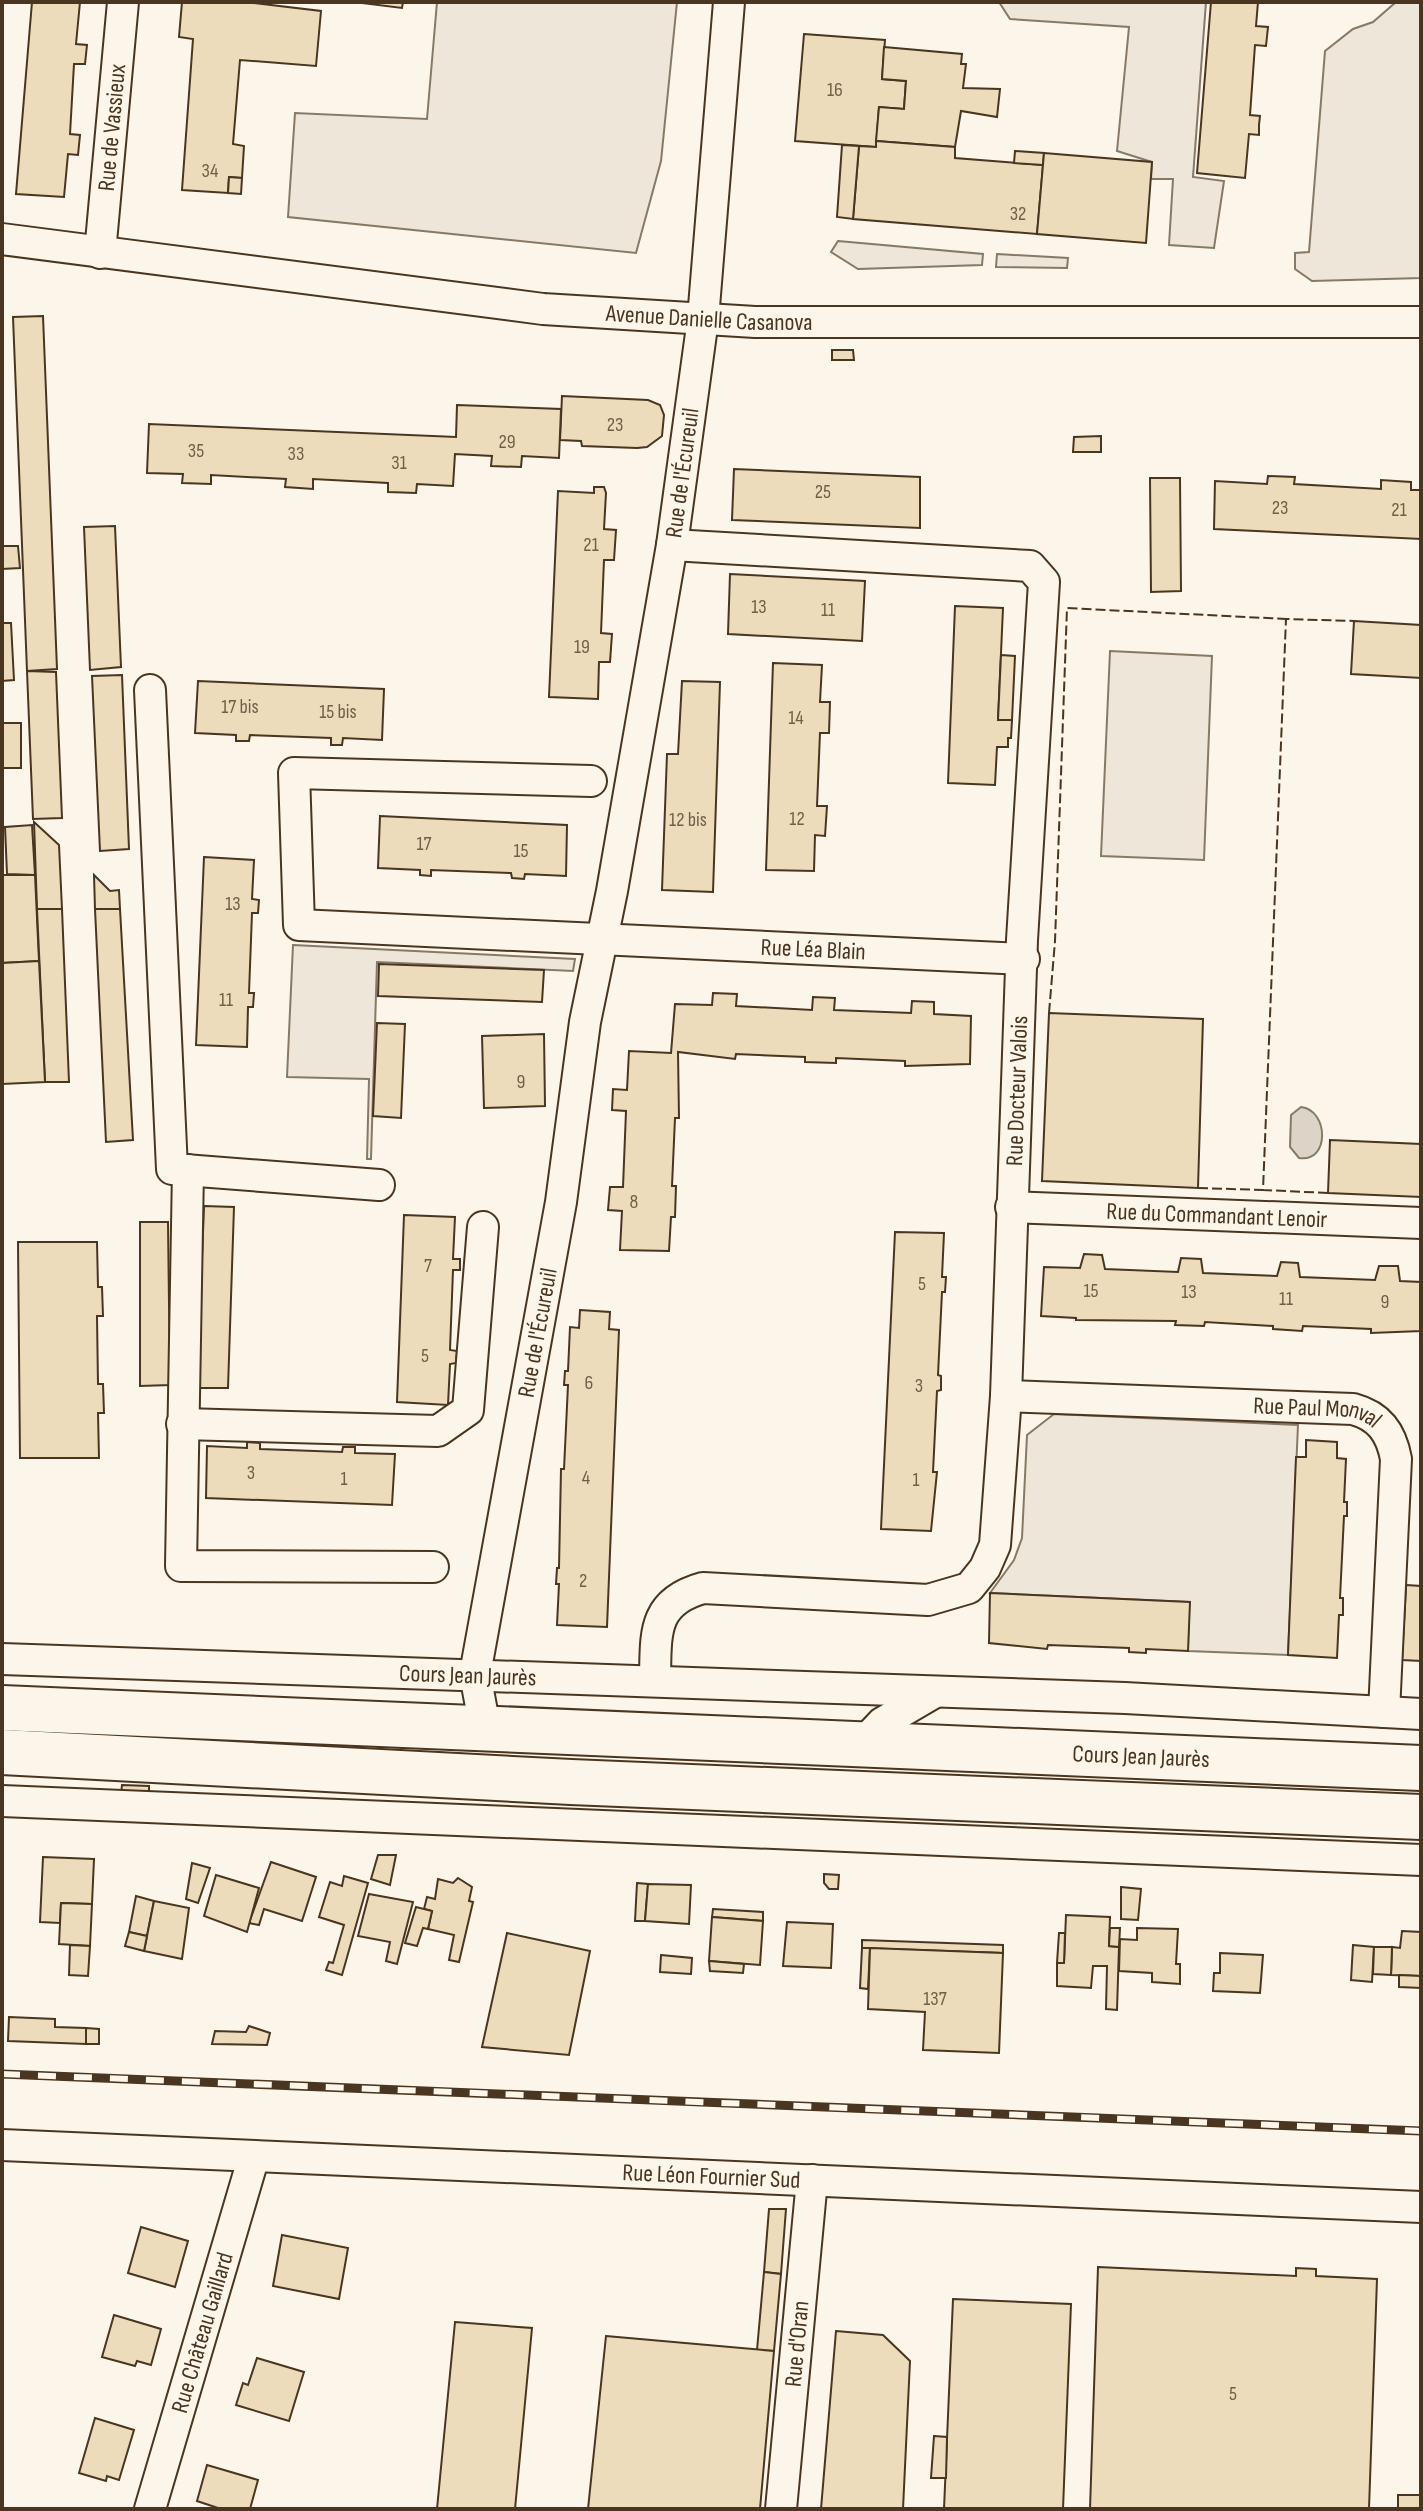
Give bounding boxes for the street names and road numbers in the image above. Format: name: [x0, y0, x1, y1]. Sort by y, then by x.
street label: Rue de Vassieux: [91, 63, 132, 192]
street label: Avenue Danielle Casanova: [604, 298, 812, 337]
street label: Rue de l'Écureuil: [659, 406, 705, 540]
street label: Rue Léa Blain: [760, 932, 866, 966]
street label: Rue Docteur Valois: [1000, 1015, 1034, 1166]
street label: Rue du Commandant Lenoir: [1106, 1196, 1328, 1234]
street label: Rue de l'Écureuil: [511, 1266, 563, 1400]
street label: Rue Paul Monval: [1253, 1391, 1388, 1433]
street label: Cours Jean Jaurès: [399, 1658, 537, 1692]
street label: Cours Jean Jaurès: [1072, 1739, 1210, 1774]
street label: Rue Léon Fournier Sud: [622, 2158, 801, 2194]
street label: Rue Château Gaillard: [165, 2249, 239, 2416]
street label: Rue d'Oran: [778, 2299, 815, 2388]

